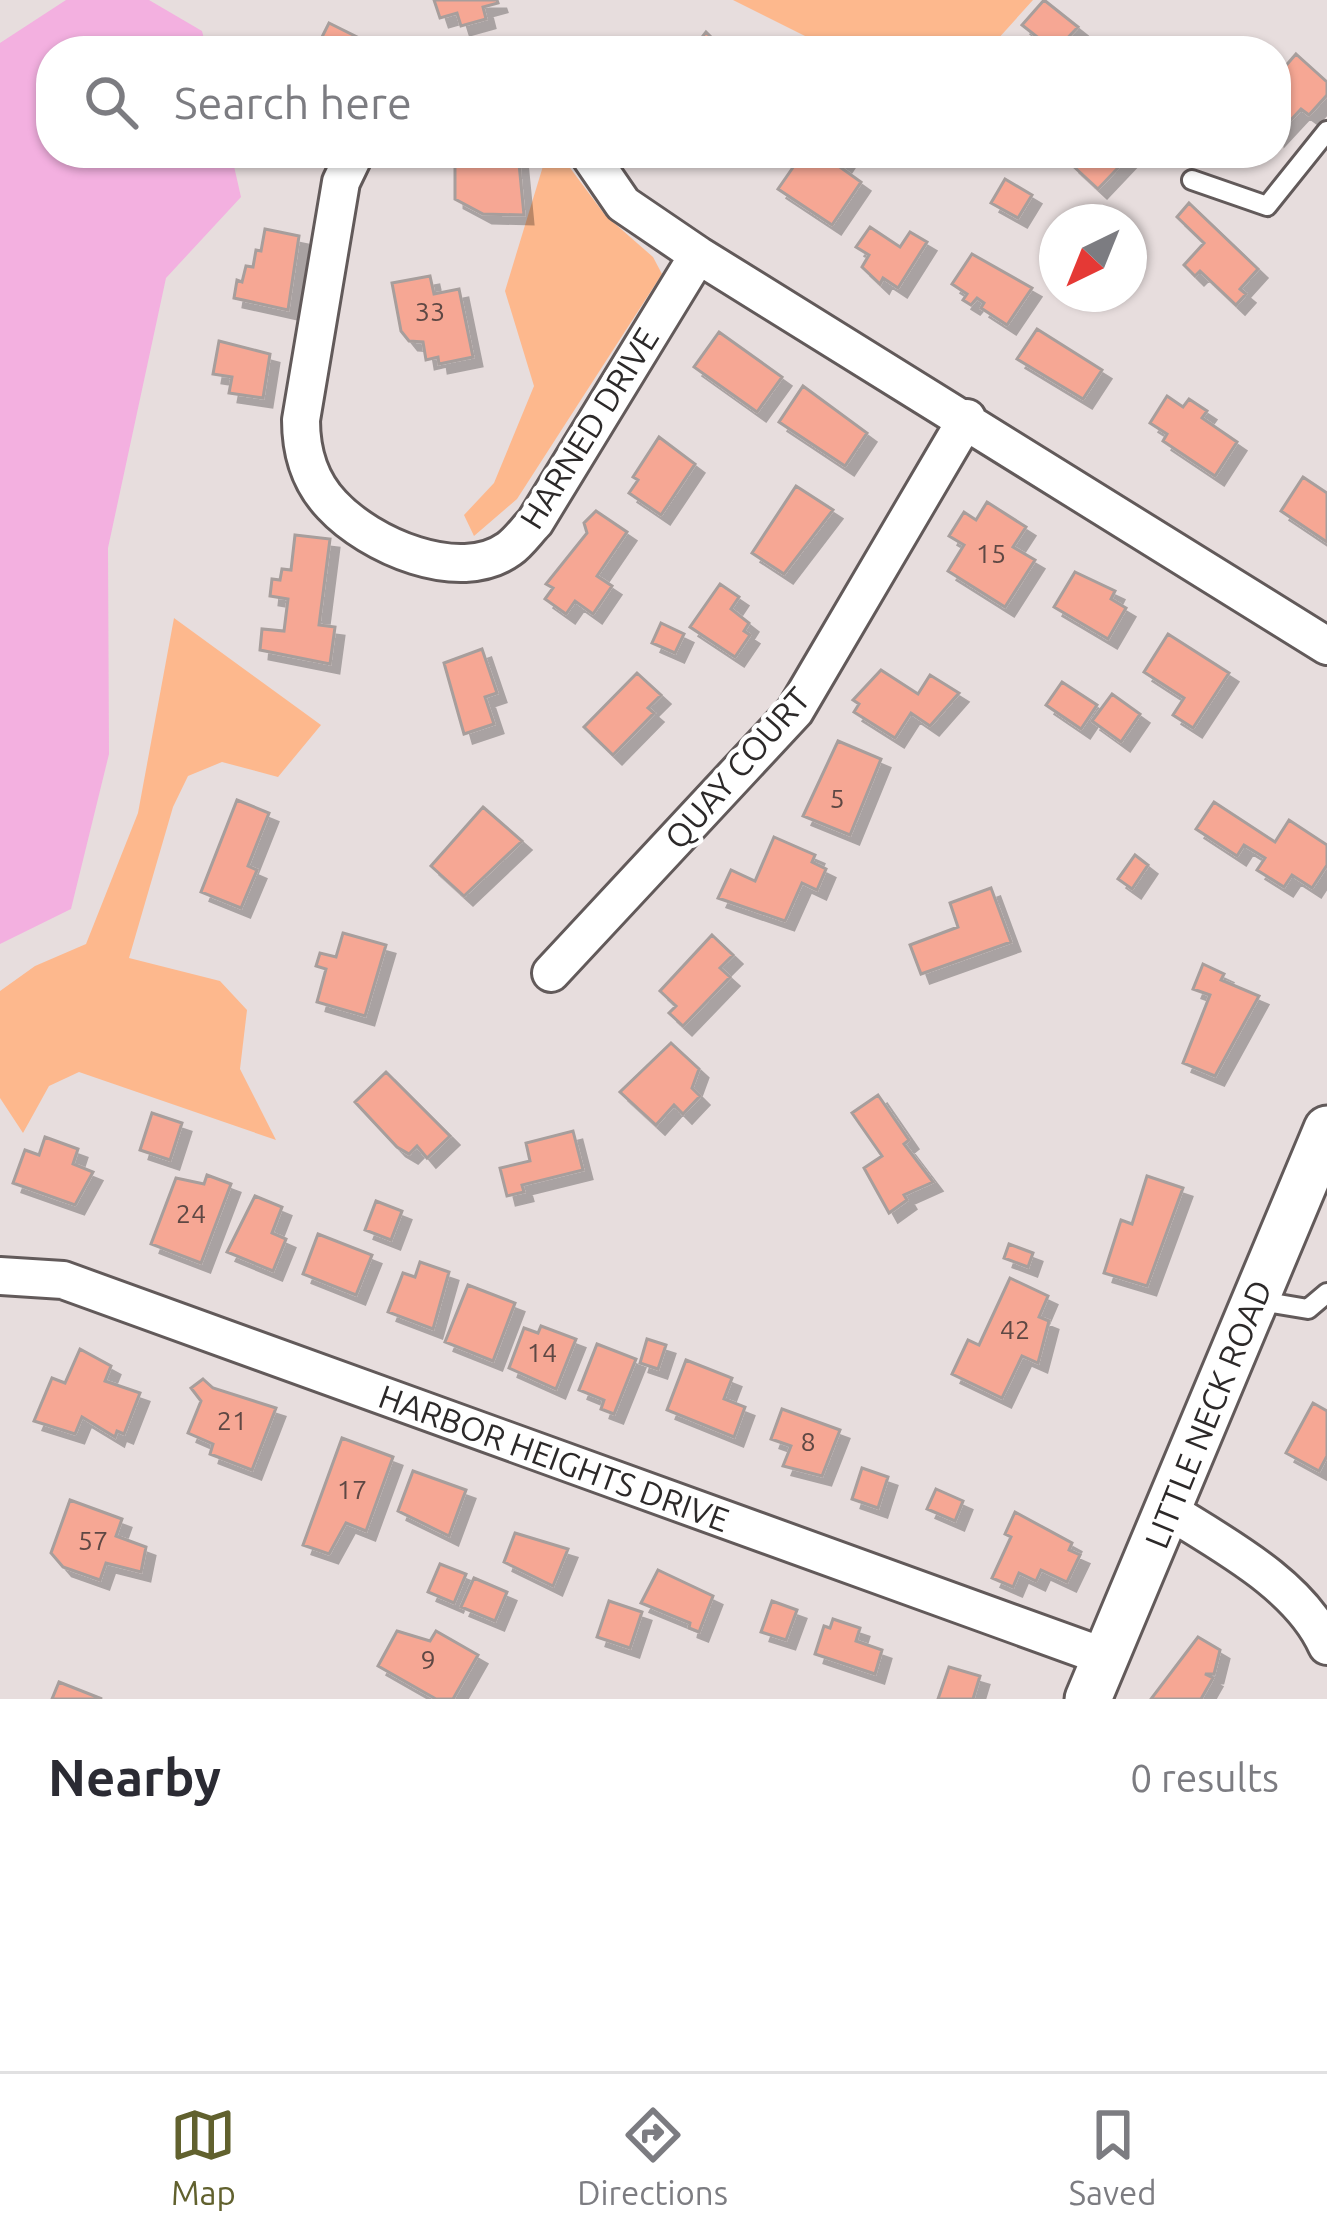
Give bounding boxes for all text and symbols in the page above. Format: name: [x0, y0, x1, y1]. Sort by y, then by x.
search box: [36, 36, 1291, 168]
icon: search: [78, 69, 144, 135]
text: Search here: [174, 77, 412, 128]
north arrow: [1039, 204, 1147, 312]
house number: 33: [415, 296, 445, 326]
street label: HARNED DRIVE: [512, 320, 665, 535]
house number: 15: [976, 538, 1006, 568]
street label: QUAY COURT: [657, 680, 816, 856]
house number: 5: [829, 783, 845, 813]
house number: 24: [176, 1198, 206, 1228]
street label: LITTLE NECK ROAD: [1137, 1274, 1278, 1553]
house number: 42: [1000, 1314, 1030, 1344]
house number: 14: [527, 1337, 557, 1367]
street label: HARBOR HEIGHTS DRIVE: [374, 1377, 734, 1538]
house number: 21: [217, 1405, 247, 1435]
house number: 8: [800, 1426, 816, 1456]
house number: 17: [337, 1474, 367, 1504]
house number: 57: [78, 1525, 108, 1555]
house number: 9: [420, 1644, 436, 1674]
text: Nearby: [48, 1748, 221, 1806]
text: 0 results: [1130, 1756, 1279, 1799]
tab: Map: [170, 2102, 236, 2211]
tab: Directions: [577, 2102, 728, 2211]
tab: Saved: [1069, 2102, 1157, 2211]

